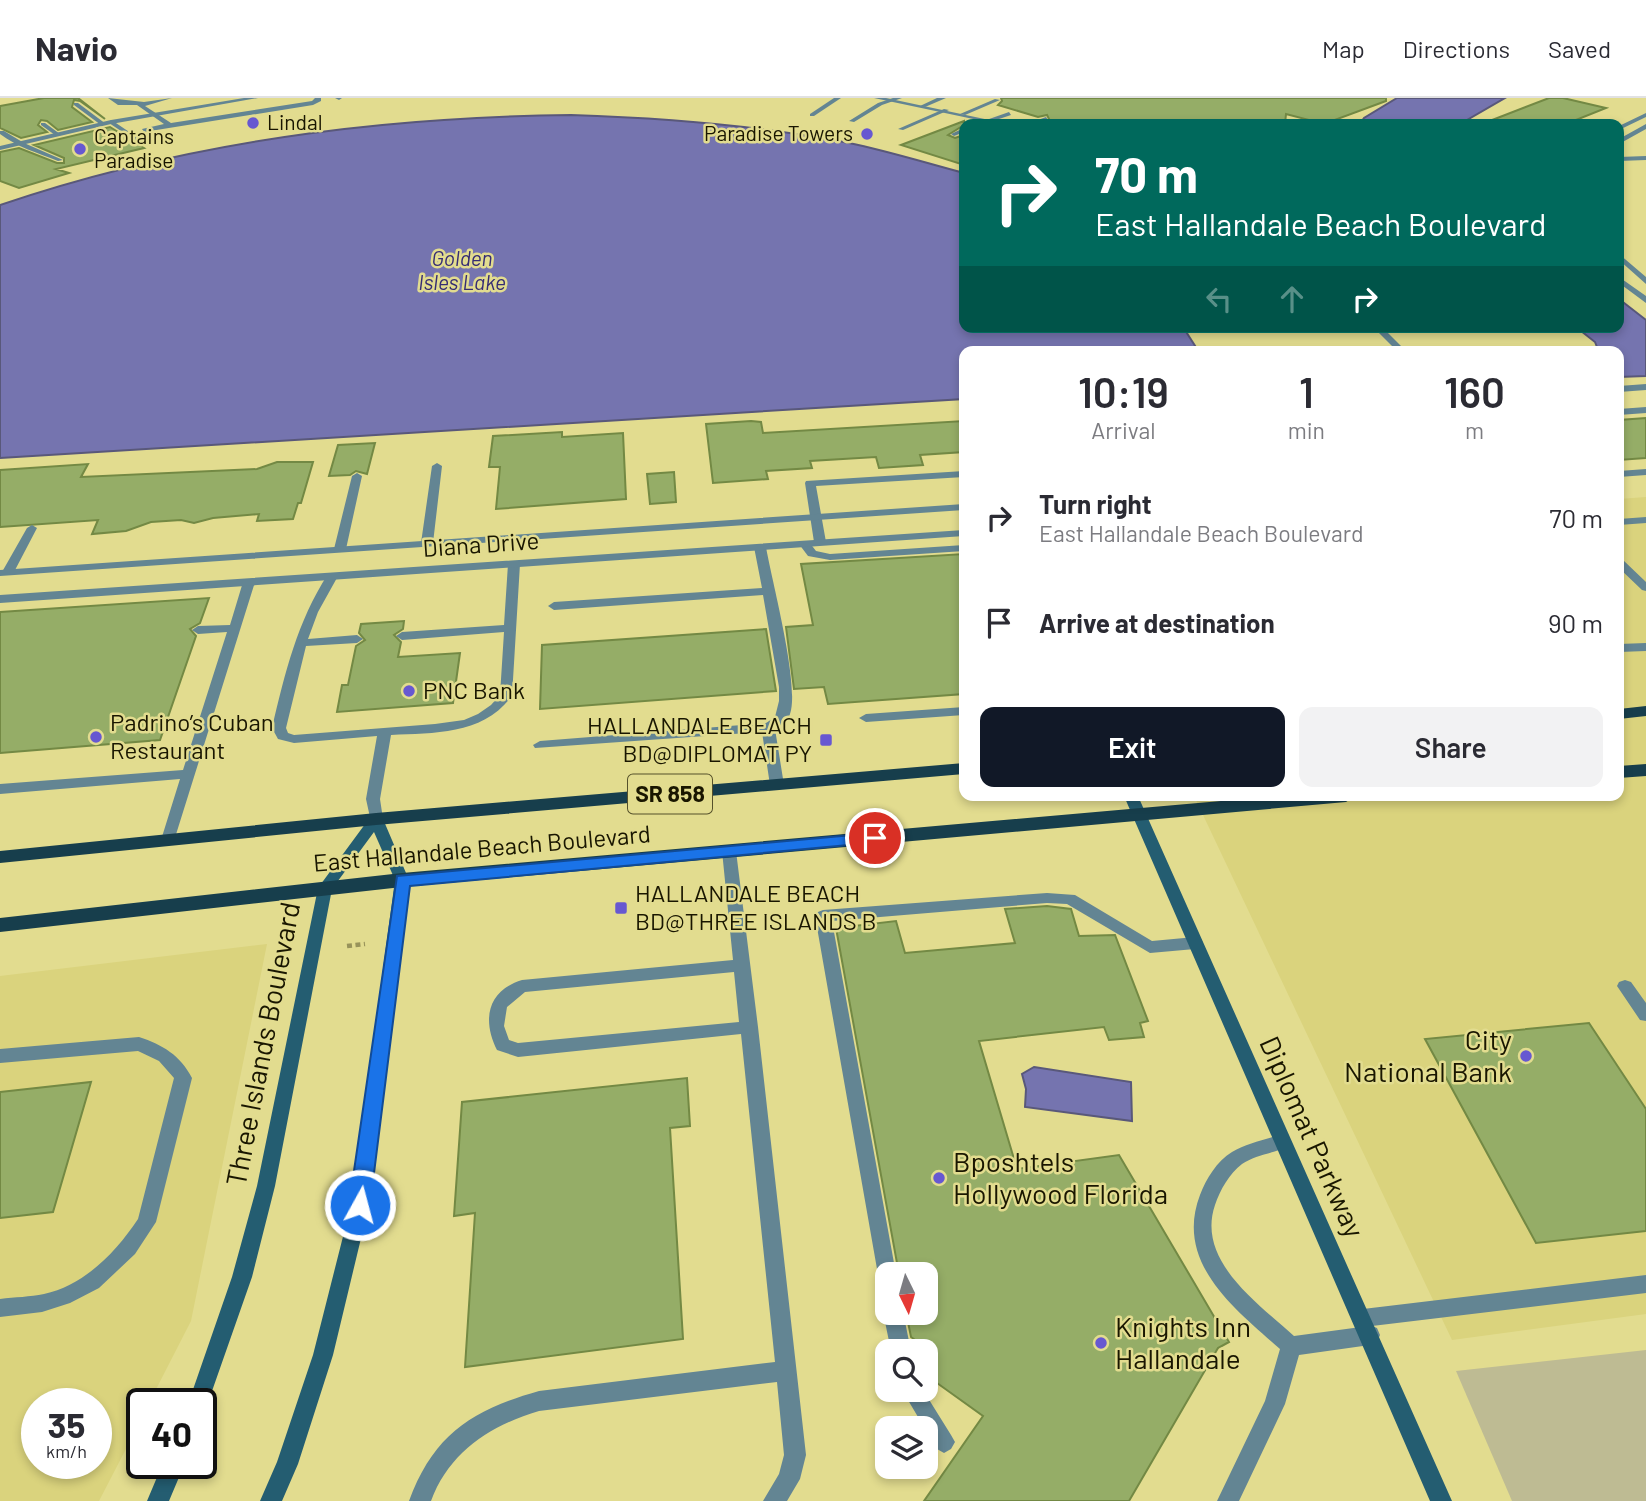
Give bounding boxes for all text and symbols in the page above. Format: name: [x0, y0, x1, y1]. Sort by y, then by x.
text: Navio: [35, 28, 118, 68]
text: Map: [1322, 34, 1365, 63]
text: Directions: [1403, 34, 1510, 63]
text: Saved: [1548, 34, 1611, 63]
place label: Lindal: [267, 109, 322, 134]
marker: Lindal: [245, 115, 261, 131]
place label: Paradise Towers: [704, 120, 853, 145]
place label: Captains Paradise: [94, 123, 174, 172]
marker: Paradise Towers: [859, 126, 875, 142]
marker: Captains Paradise: [72, 141, 88, 157]
text: 70 m: [1095, 144, 1198, 203]
icon: right: [980, 147, 1071, 238]
text: East Hallandale Beach Boulevard: [1095, 204, 1547, 242]
water label: Golden Isles Lake: [418, 245, 506, 294]
icon: left: [1200, 280, 1238, 318]
icon: ahead: [1273, 280, 1311, 318]
icon: right: [1346, 280, 1384, 318]
text: 10:19: [1078, 366, 1169, 416]
text: 1: [1299, 366, 1314, 416]
text: 160: [1444, 366, 1505, 416]
text: Arrival: [1091, 416, 1155, 444]
text: min: [1288, 416, 1325, 444]
text: m: [1465, 416, 1484, 444]
text: Turn right: [1039, 488, 1152, 519]
icon: right: [980, 499, 1018, 537]
text: 70 m: [1549, 502, 1603, 533]
text: East Hallandale Beach Boulevard: [1039, 519, 1364, 547]
street label: Diana Drive: [422, 525, 540, 562]
icon: arrive: [980, 604, 1018, 642]
text: Arrive at destination: [1039, 607, 1275, 638]
text: 90 m: [1548, 607, 1603, 638]
place label: PNC Bank: [423, 675, 525, 704]
marker: PNC Bank: [401, 683, 417, 699]
place label: Padrino’s Cuban Restaurant: [110, 707, 274, 764]
button: Exit: [980, 707, 1285, 787]
button: Share: [1299, 707, 1603, 787]
place label: HALLANDALE BEACH BD@DIPLOMAT PY: [587, 710, 812, 767]
marker: Padrino’s Cuban Restaurant: [88, 729, 104, 745]
marker: HALLANDALE BEACH BD@DIPLOMAT PY: [818, 732, 834, 748]
road number: SR 858: [628, 774, 712, 814]
pin: [845, 808, 905, 868]
street label: East Hallandale Beach Boulevard: [312, 818, 652, 877]
icon: arrive: [856, 819, 894, 857]
place label: HALLANDALE BEACH BD@THREE ISLANDS B: [635, 878, 877, 935]
street label: Three Islands Boulevard: [218, 899, 306, 1189]
marker: HALLANDALE BEACH BD@THREE ISLANDS B: [613, 900, 629, 916]
place label: City National Bank: [1344, 1022, 1512, 1088]
street label: Diplomat Parkway: [1253, 1031, 1373, 1243]
marker: City National Bank: [1518, 1048, 1534, 1064]
place label: Bposhtels Hollywood Florida: [953, 1144, 1168, 1210]
position arrow: [323, 1168, 397, 1242]
marker: Bposhtels Hollywood Florida: [931, 1170, 947, 1186]
north arrow: [875, 1262, 938, 1325]
map controls: [875, 1262, 938, 1479]
place label: Knights Inn Hallandale: [1115, 1309, 1251, 1375]
marker: Knights Inn Hallandale: [1093, 1335, 1109, 1351]
button: search: [875, 1339, 938, 1402]
speed limit sign: 40: [126, 1388, 217, 1479]
text: 35: [48, 1403, 85, 1445]
button: layers: [875, 1416, 938, 1479]
text: km/h: [46, 1440, 87, 1462]

